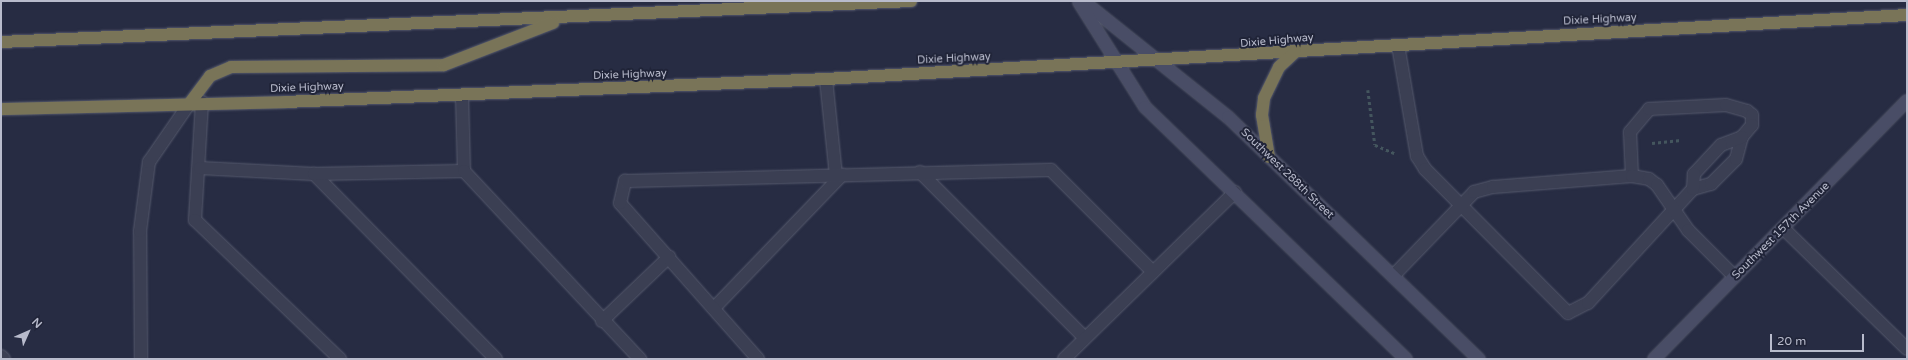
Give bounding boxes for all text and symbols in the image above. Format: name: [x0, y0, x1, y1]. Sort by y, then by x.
street label: Dixie Highway: [1563, 11, 1637, 29]
street label: Dixie Highway: [1240, 31, 1314, 51]
street label: Dixie Highway: [917, 50, 991, 68]
street label: Dixie Highway: [593, 67, 667, 83]
street label: Dixie Highway: [270, 80, 344, 96]
street label: Southwest 288th Street: [1238, 126, 1336, 222]
street label: Southwest 157th Avenue: [1730, 180, 1832, 282]
north arrow: [8, 312, 48, 352]
text: N: [29, 315, 45, 331]
scale bar: [1772, 326, 1866, 352]
text: 20 m: [1777, 334, 1806, 348]

